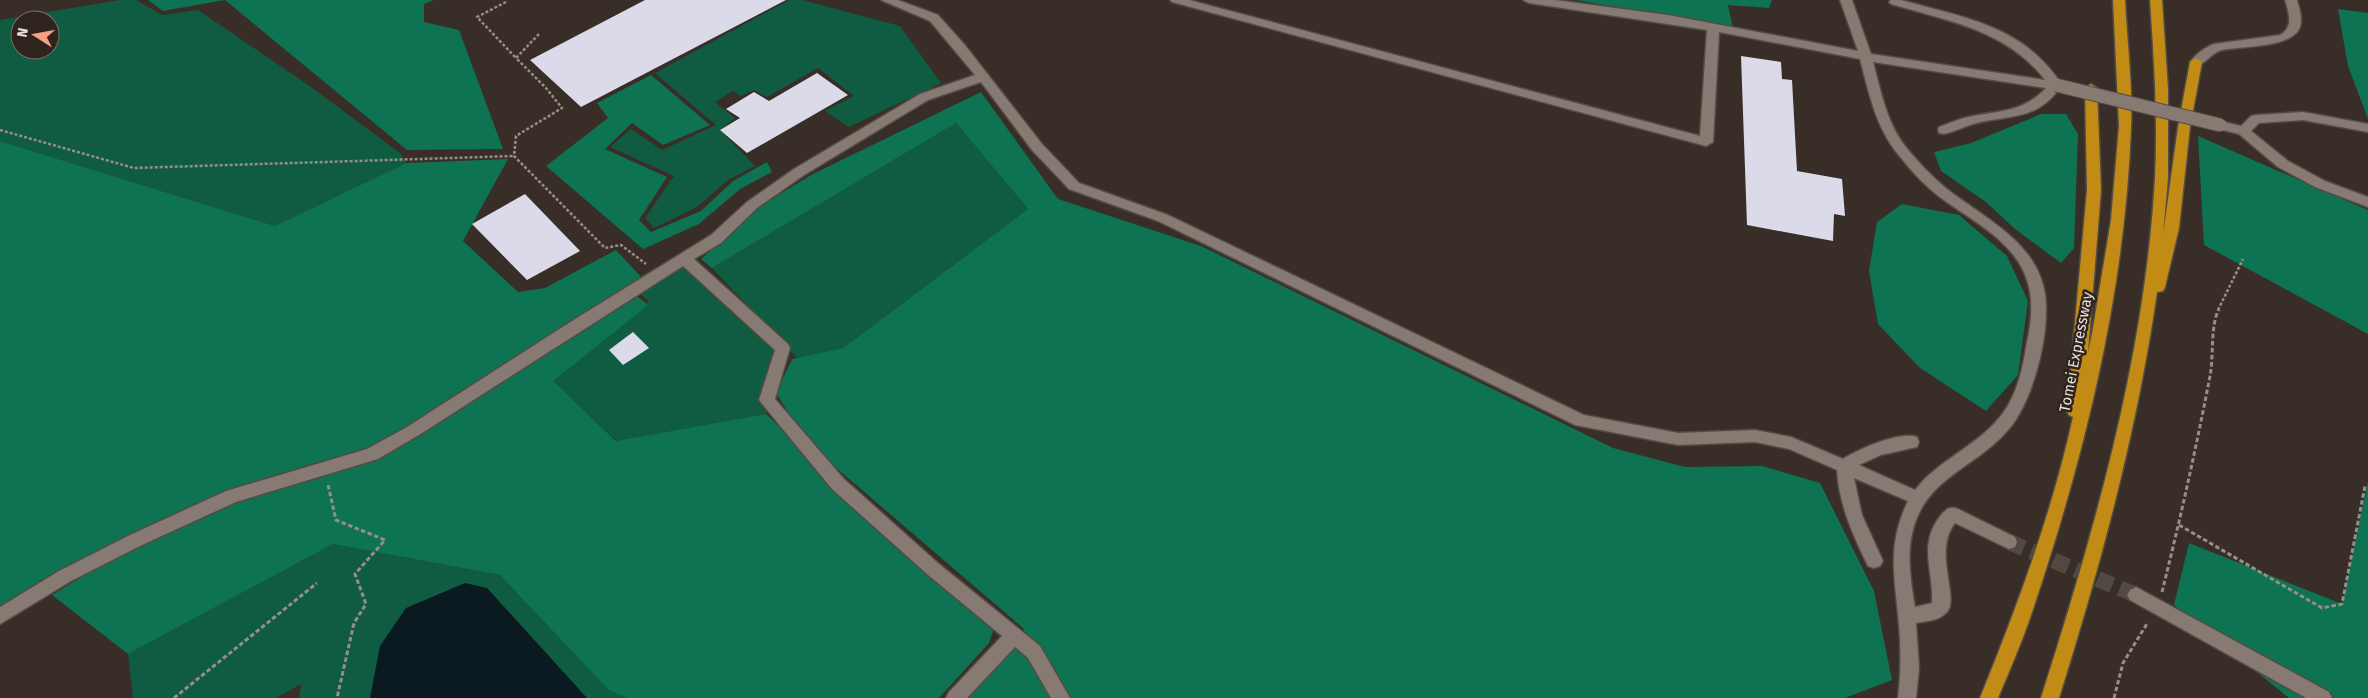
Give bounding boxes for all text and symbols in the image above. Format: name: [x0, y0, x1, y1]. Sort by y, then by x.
north arrow: [10, 10, 60, 60]
text: N: [13, 26, 32, 39]
street label: Tomei Expressway: [2055, 290, 2097, 414]

